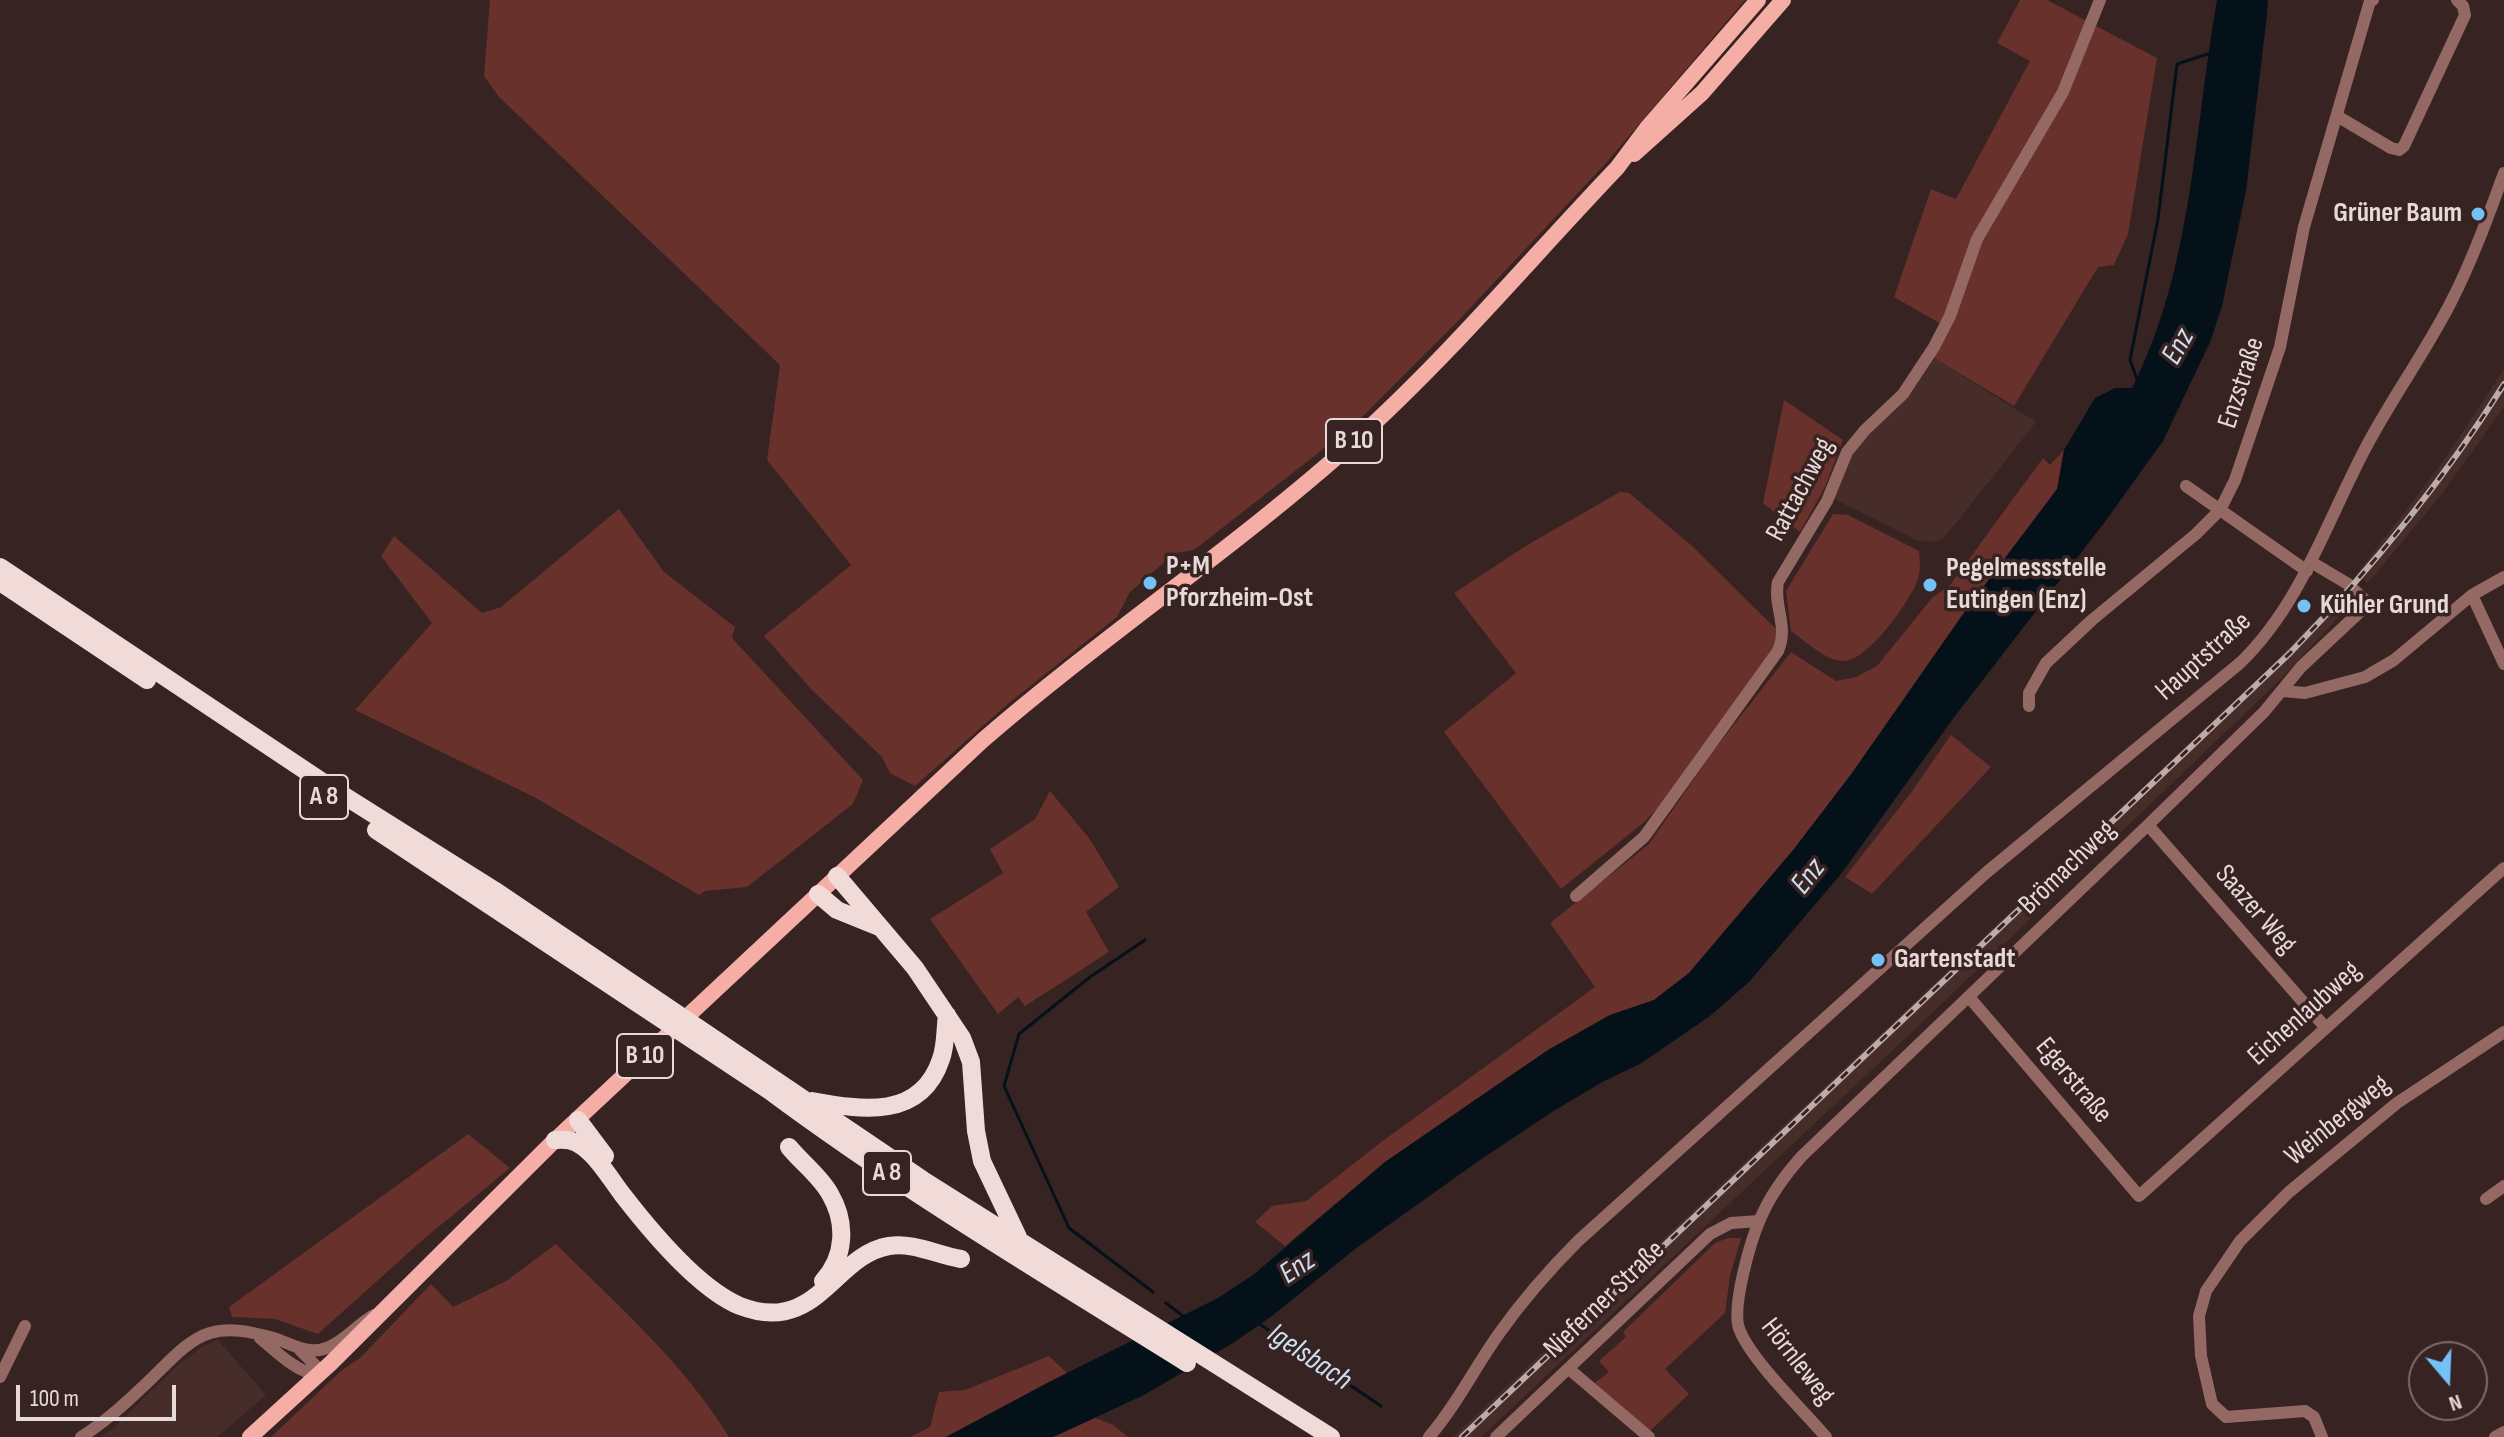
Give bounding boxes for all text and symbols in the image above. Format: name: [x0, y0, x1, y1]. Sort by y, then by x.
place label: Grüner Baum: [2333, 197, 2462, 231]
marker: Grüner Baum: [2469, 205, 2487, 223]
water label: Enz: [2155, 323, 2203, 371]
street label: Enzstraße: [2212, 333, 2272, 433]
road number: B 10: [1326, 419, 1382, 463]
street label: Rattachweg: [1760, 433, 1842, 547]
place label: P+M Pforzheim-Ost: [1166, 550, 1313, 616]
place label: Pegelmessstelle Eutingen (Enz): [1946, 552, 2107, 618]
marker: P+M Pforzheim-Ost: [1141, 574, 1159, 592]
marker: Pegelmessstelle Eutingen (Enz): [1921, 576, 1939, 594]
place label: Kühler Grund: [2320, 589, 2449, 623]
marker: Kühler Grund: [2295, 597, 2313, 615]
street label: Hauptstraße: [2149, 605, 2259, 709]
road number: A 8: [300, 775, 348, 819]
street label: Brömachweg: [2013, 814, 2123, 922]
water label: Enz: [1784, 852, 1834, 902]
street label: Saazer Weg: [2207, 859, 2303, 961]
place label: Gartenstadt: [1894, 943, 2015, 977]
marker: Gartenstadt: [1869, 951, 1887, 969]
street label: Eichenlaubweg: [2242, 955, 2368, 1073]
street label: Egerstraße: [2028, 1031, 2118, 1131]
road number: B 10: [617, 1034, 673, 1078]
street label: Weinbergweg: [2279, 1069, 2397, 1173]
road number: A 8: [863, 1151, 911, 1195]
street label: Nieferner Straße: [1538, 1234, 1672, 1366]
water label: Enz: [1273, 1243, 1323, 1293]
street label: Hörnleweg: [1753, 1312, 1841, 1412]
water label: Igelsbach: [1260, 1317, 1358, 1399]
north arrow: [2408, 1341, 2488, 1421]
scale bar: [20, 1369, 180, 1419]
text: 100 m: [30, 1384, 79, 1413]
text: N: [2445, 1388, 2465, 1417]

